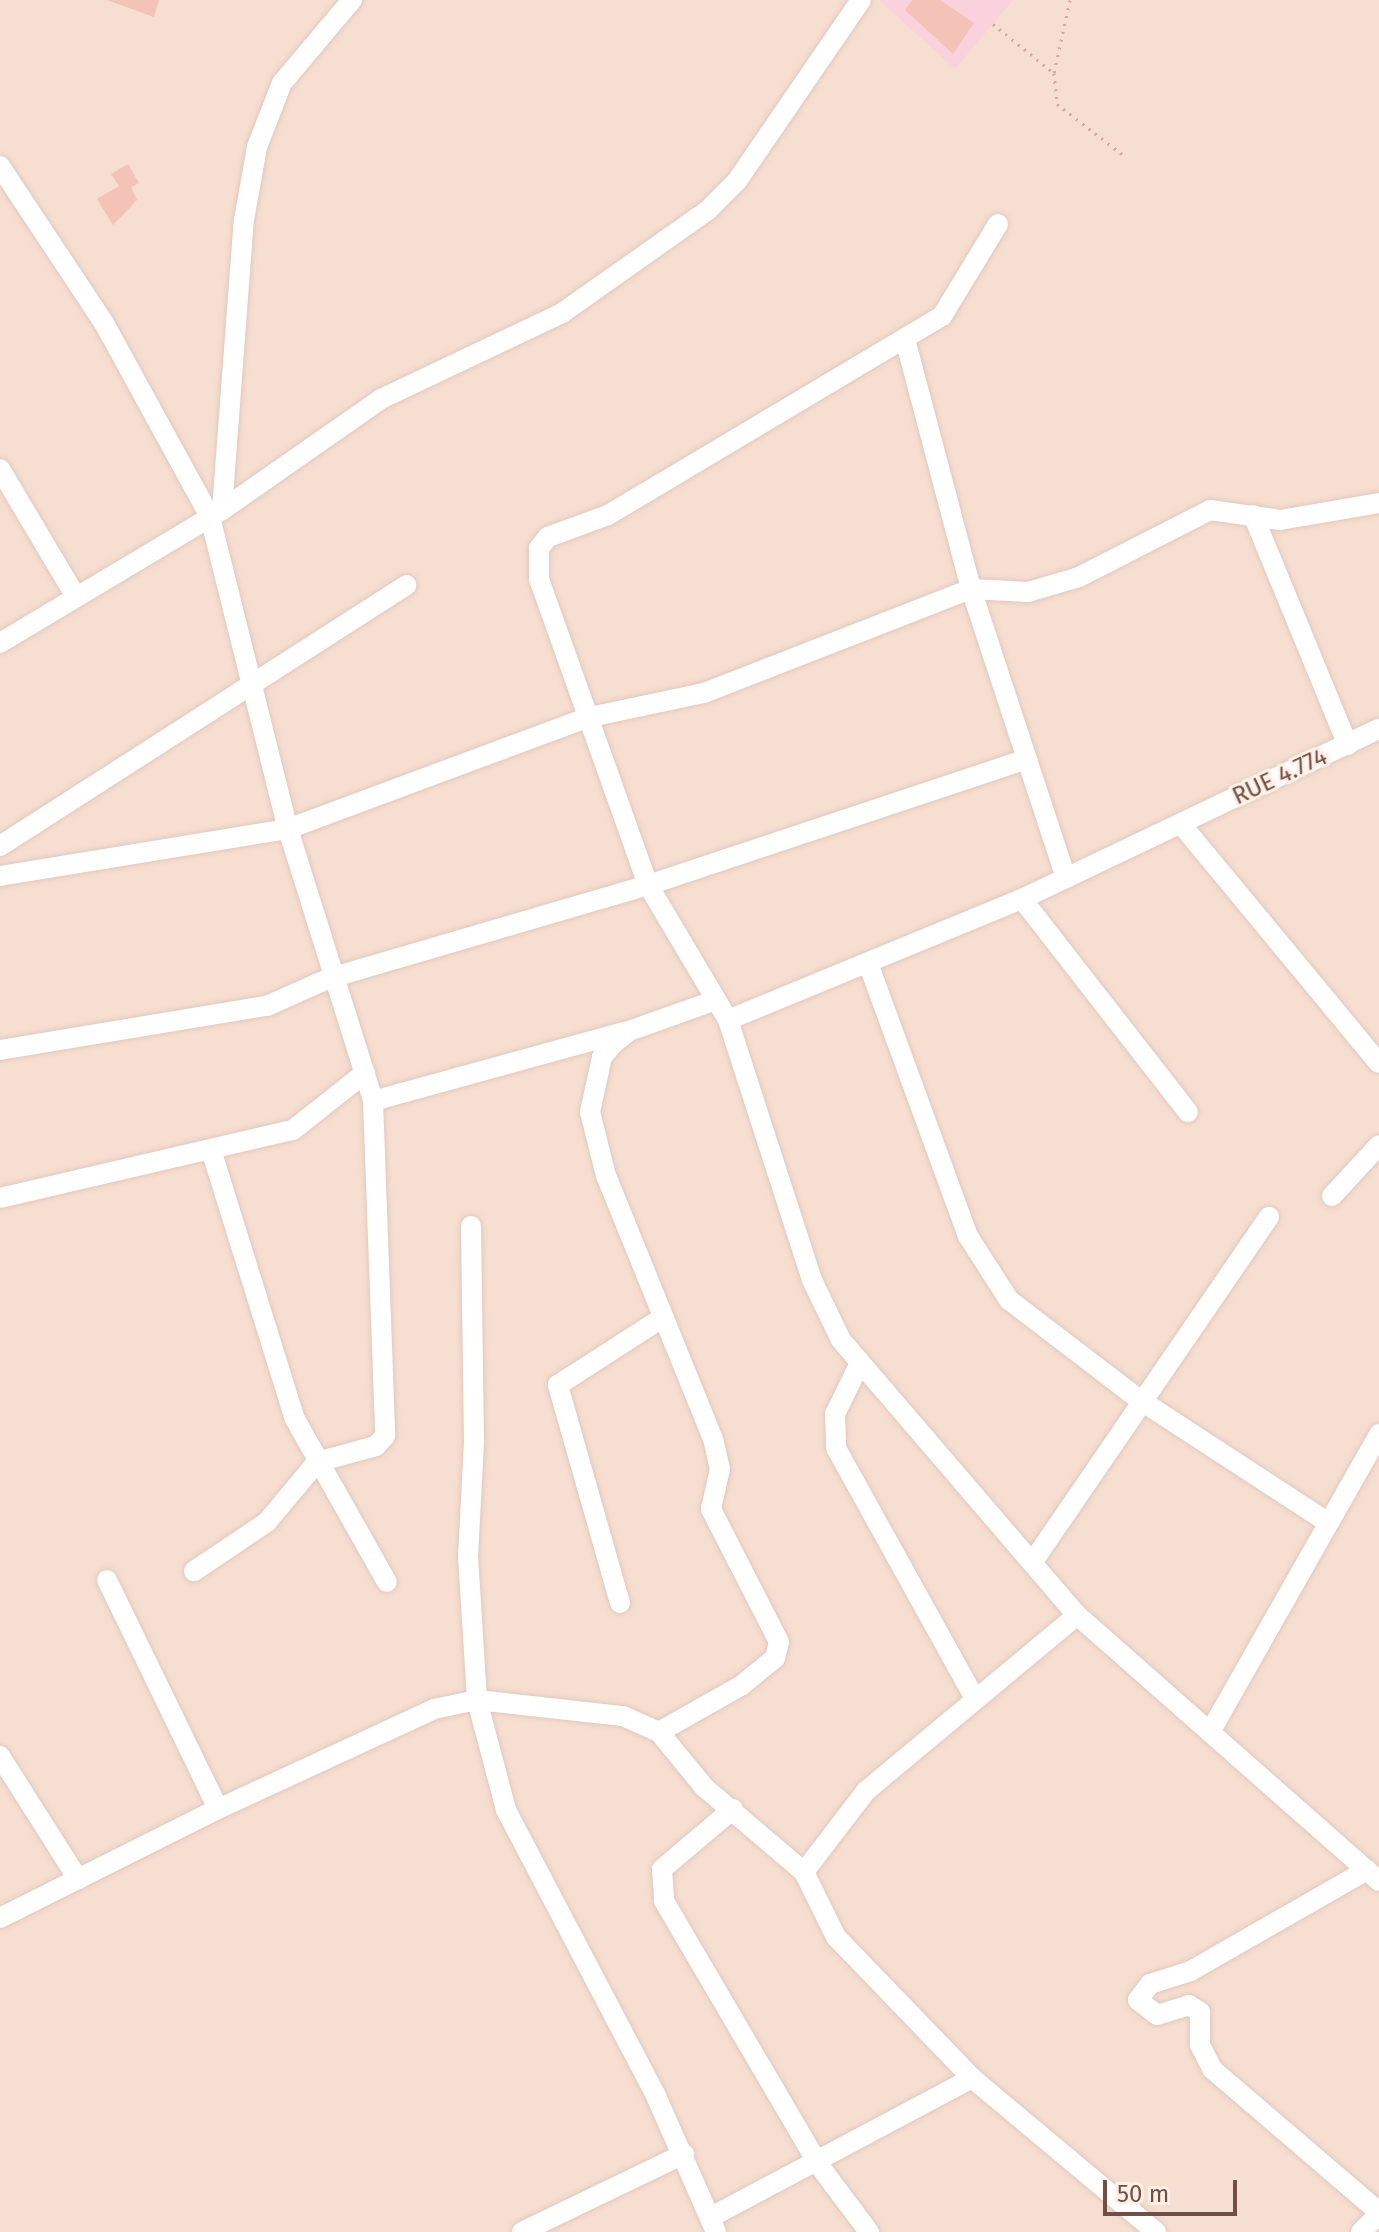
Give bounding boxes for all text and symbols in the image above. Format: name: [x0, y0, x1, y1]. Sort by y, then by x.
street label: RUE 4.774: [1228, 743, 1332, 811]
scale bar: [1107, 2164, 1241, 2214]
text: 50 m: [1117, 2180, 1169, 2208]

